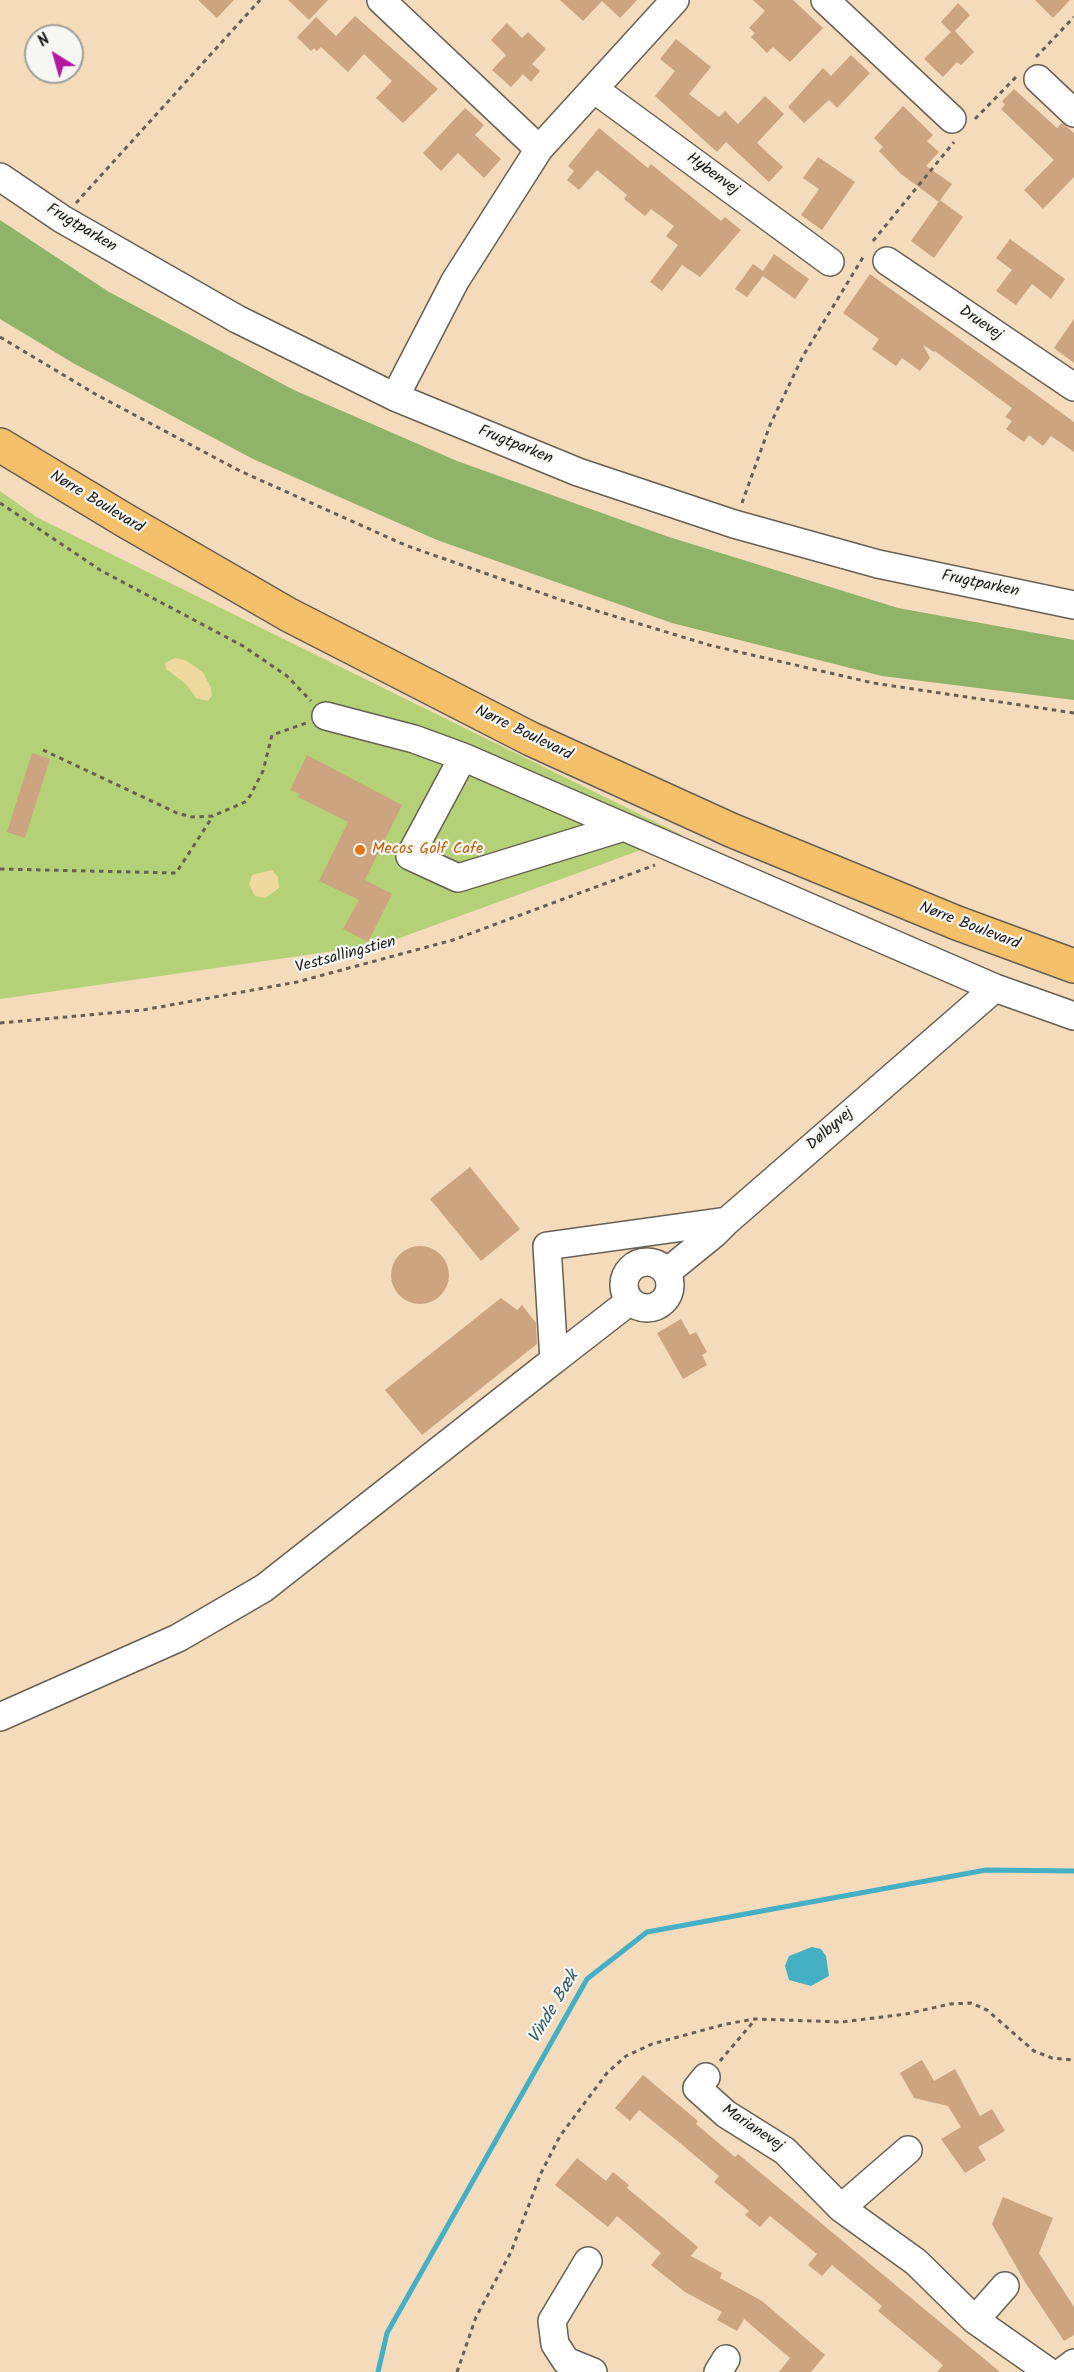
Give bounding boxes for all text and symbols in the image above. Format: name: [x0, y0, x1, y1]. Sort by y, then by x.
north arrow: [24, 24, 84, 84]
text: N: [33, 28, 56, 54]
street label: Hybenvej: [682, 149, 742, 201]
street label: Frugtparken: [42, 200, 120, 258]
street label: Druevej: [955, 302, 1005, 346]
street label: Frugtparken: [475, 422, 555, 470]
street label: Nørre Boulevard: [46, 467, 146, 539]
street label: Frugtparken: [939, 567, 1021, 603]
street label: Nørre Boulevard: [471, 702, 575, 766]
place label: Mecos Golf Cafe: [372, 840, 483, 860]
marker: Mecos Golf Cafe: [353, 843, 367, 857]
street label: Nørre Boulevard: [916, 899, 1022, 955]
street label: Vestsallingstien: [294, 933, 398, 979]
street label: Dølbyvej: [804, 1105, 858, 1155]
water label: Vinde Bæk: [525, 1968, 585, 2048]
street label: Marianevej: [717, 2101, 787, 2157]

